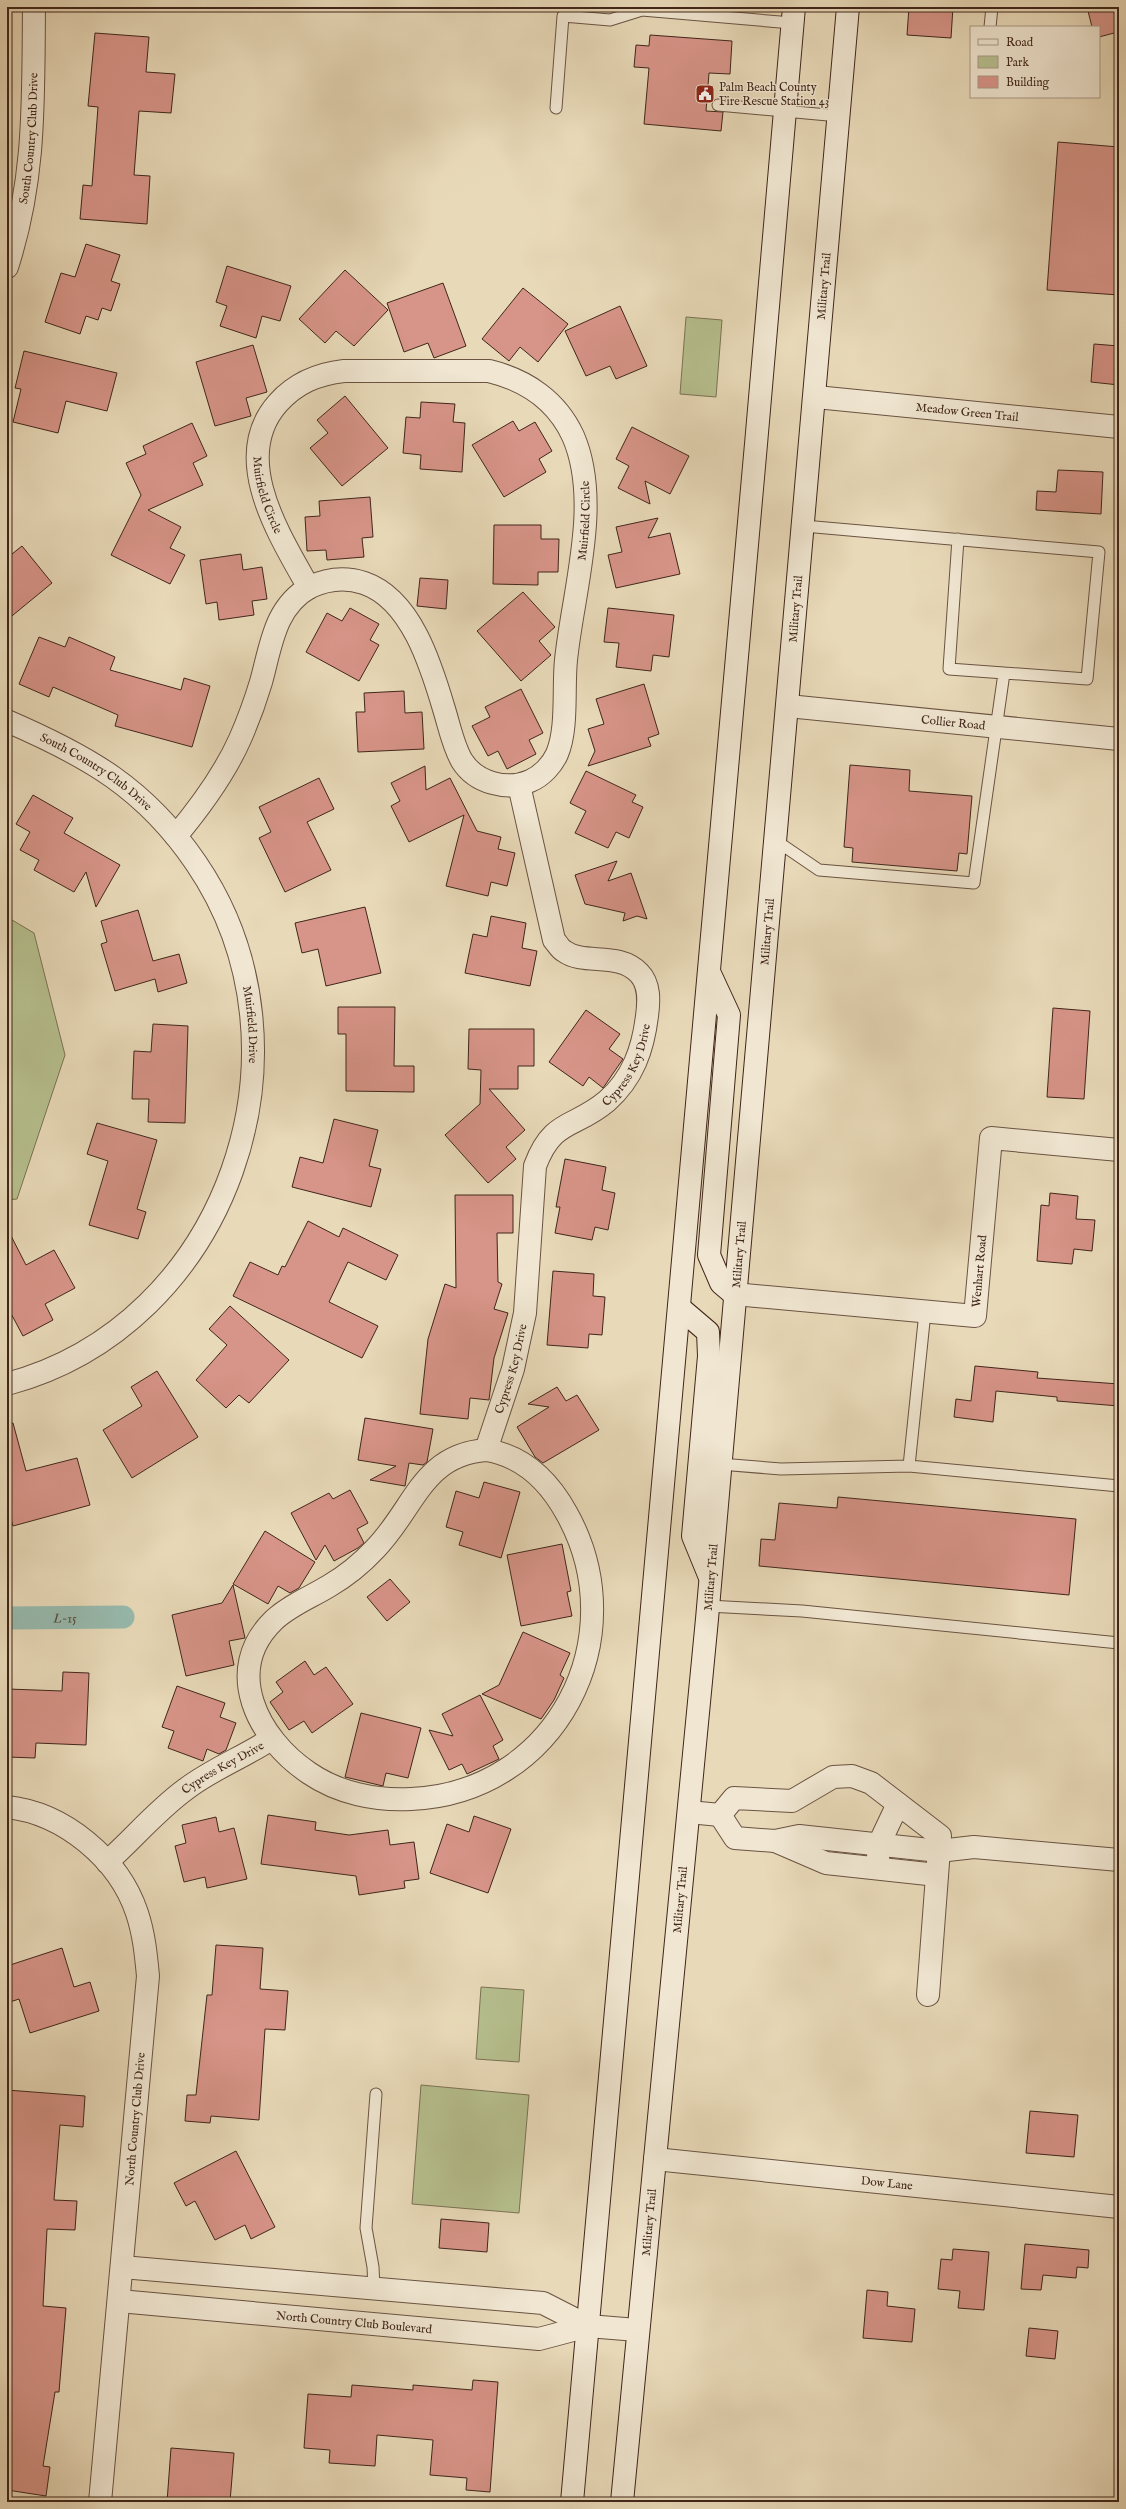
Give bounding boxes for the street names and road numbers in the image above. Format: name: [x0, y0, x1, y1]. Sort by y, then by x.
street label: South Country Club Drive: [16, 72, 41, 205]
street label: Military Trail: [814, 251, 835, 320]
street label: Meadow Green Trail: [915, 400, 1020, 425]
street label: Muirfield Circle: [249, 456, 285, 537]
street label: Muirfield Circle: [574, 480, 594, 562]
street label: Military Trail: [785, 574, 806, 643]
street label: Collier Road: [920, 712, 987, 734]
street label: South Country Club Drive: [38, 730, 156, 814]
street label: Military Trail: [757, 897, 778, 966]
street label: Muirfield Drive: [239, 985, 260, 1064]
street label: Cypress Key Drive: [599, 1022, 654, 1110]
street label: Military Trail: [729, 1220, 750, 1289]
street label: Wenhart Road: [969, 1234, 990, 1308]
street label: Cypress Key Drive: [492, 1322, 531, 1416]
street label: Military Trail: [701, 1542, 722, 1611]
street label: Cypress Key Drive: [179, 1738, 267, 1798]
street label: Military Trail: [670, 1865, 691, 1934]
street label: North Country Club Drive: [122, 2051, 149, 2186]
street label: Dow Lane: [860, 2173, 914, 2194]
street label: Military Trail: [639, 2187, 660, 2256]
street label: North Country Club Boulevard: [275, 2308, 433, 2337]

